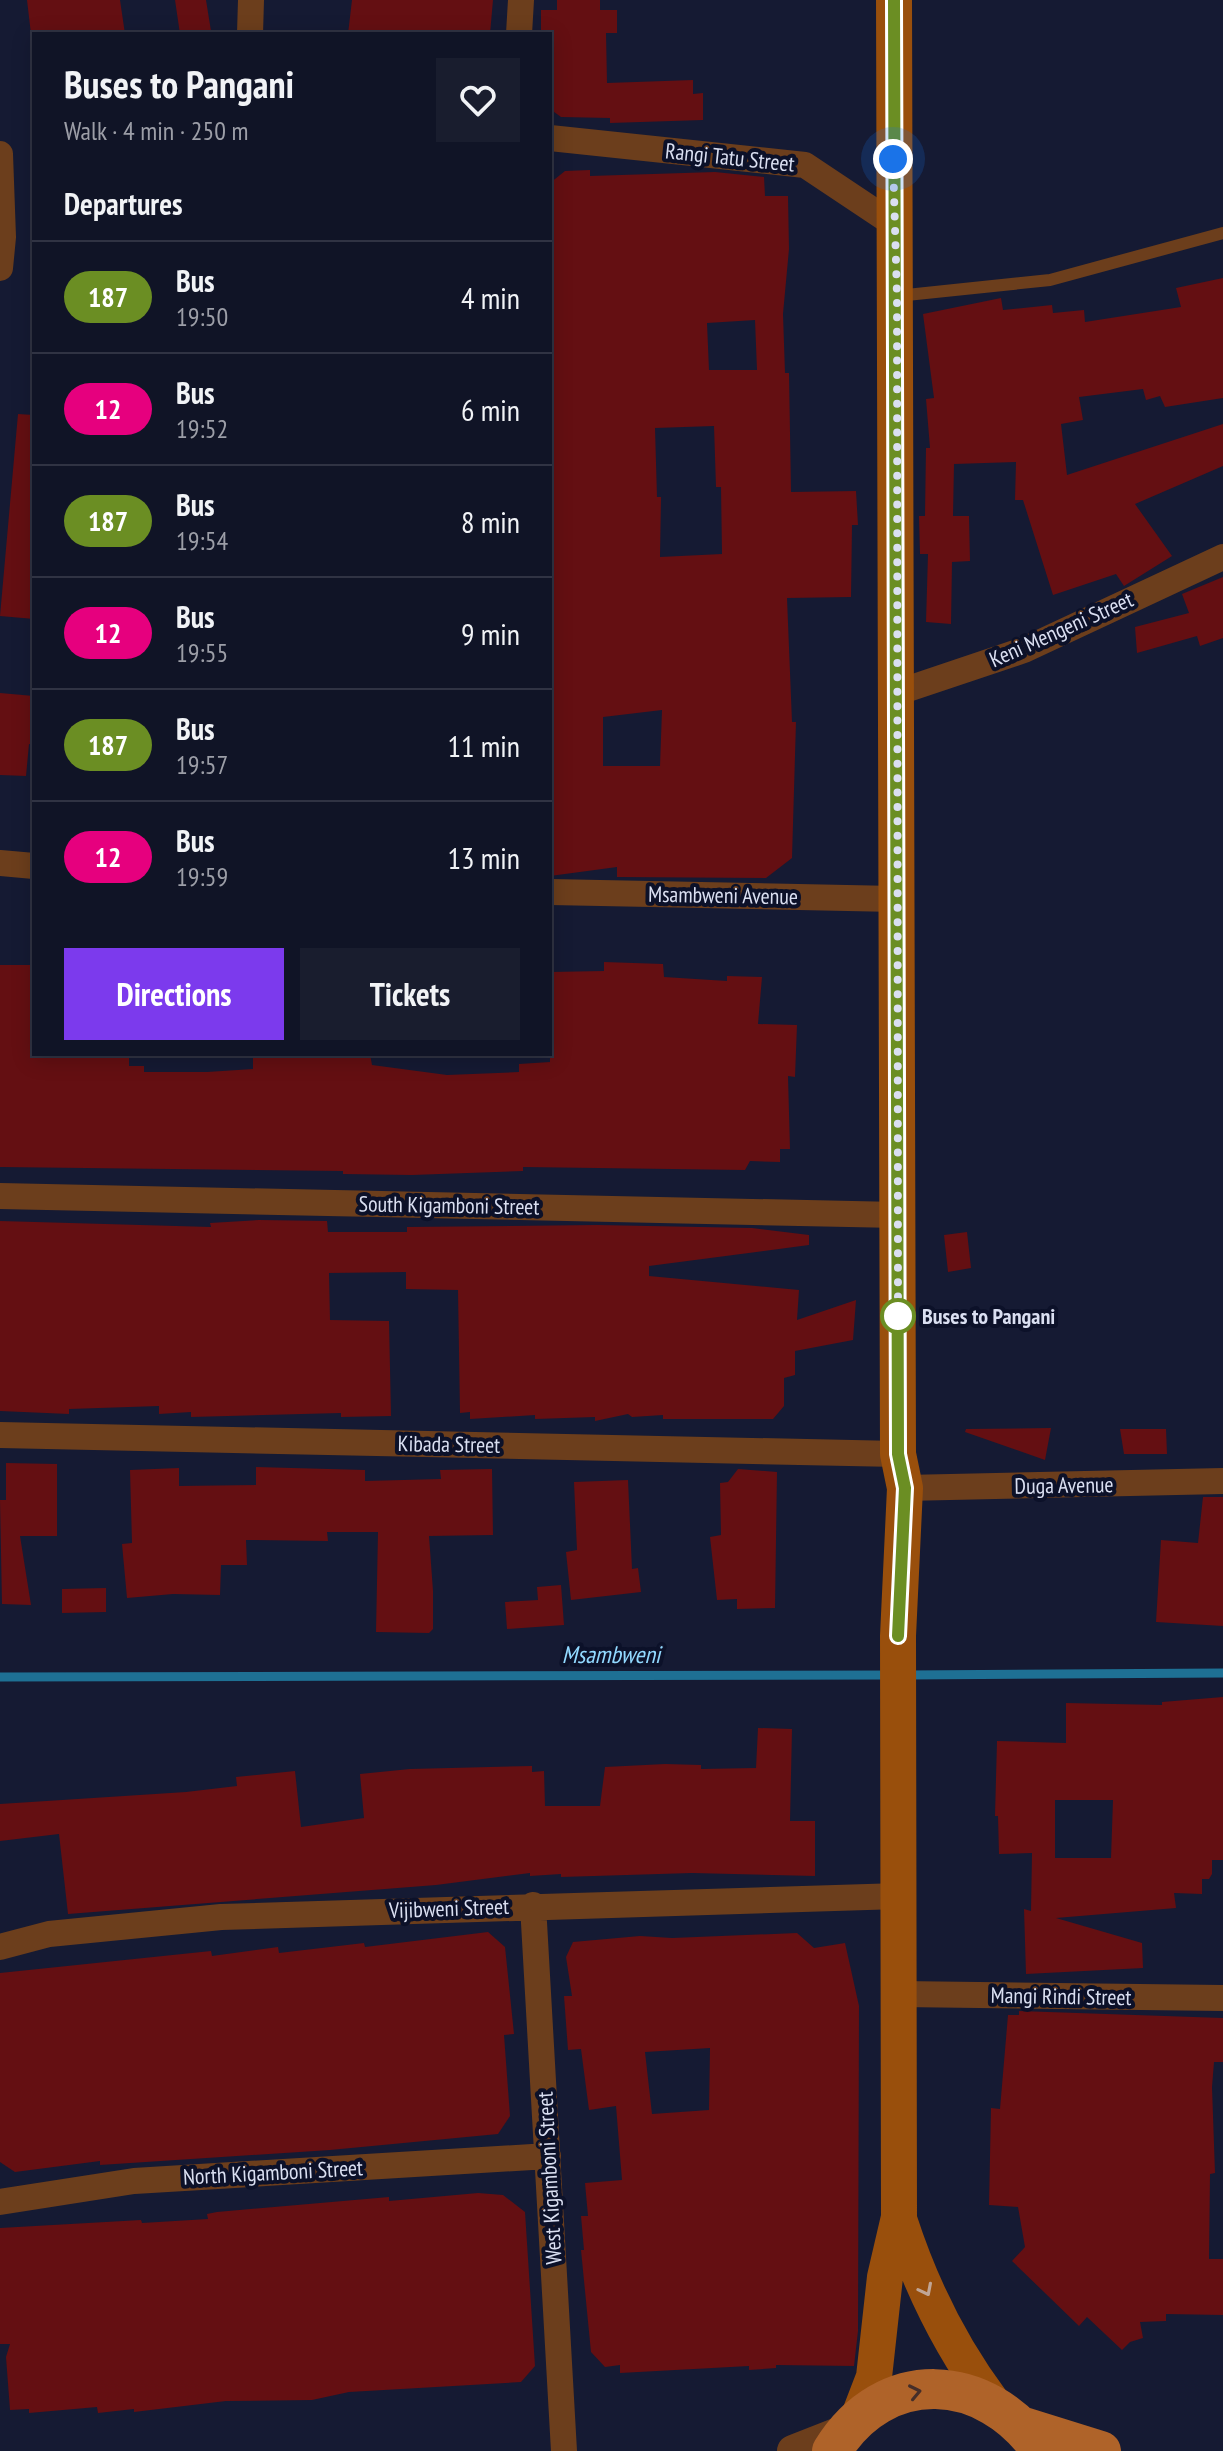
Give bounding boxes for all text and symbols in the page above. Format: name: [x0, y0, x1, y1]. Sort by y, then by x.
button: heart: [436, 58, 520, 142]
text: Buses to Pangani: [64, 59, 294, 108]
text: Walk · 4 min · 250 m: [64, 114, 248, 147]
street label: Rangi Tatu Street: [664, 136, 796, 178]
your location: [873, 139, 913, 179]
text: Departures: [64, 184, 182, 223]
text: Bus: [176, 261, 215, 300]
text: 187: [88, 278, 128, 315]
text: 4 min: [461, 278, 520, 317]
text: 19:50: [176, 300, 228, 333]
text: Bus: [176, 373, 215, 412]
text: 12: [95, 390, 121, 427]
text: 6 min: [461, 390, 520, 429]
text: 19:52: [176, 412, 228, 445]
text: Bus: [176, 485, 215, 524]
text: 187: [88, 502, 128, 539]
text: 8 min: [461, 502, 520, 541]
text: 19:54: [176, 524, 228, 557]
street label: Keni Mengeni Street: [985, 585, 1137, 673]
text: Bus: [176, 597, 215, 636]
text: 12: [95, 614, 121, 651]
text: 9 min: [461, 614, 520, 653]
text: 19:55: [176, 636, 228, 669]
text: Bus: [176, 709, 215, 748]
text: 187: [88, 726, 128, 763]
text: 11 min: [447, 726, 520, 765]
text: 19:57: [176, 748, 228, 781]
text: Bus: [176, 821, 215, 860]
text: 12: [95, 838, 121, 875]
text: 13 min: [447, 838, 520, 877]
text: 19:59: [176, 860, 228, 893]
street label: Msambweni Avenue: [648, 880, 798, 910]
button: Directions: [64, 948, 284, 1040]
button: Tickets: [300, 948, 520, 1040]
street label: South Kigamboni Street: [358, 1189, 540, 1221]
marker: Buses to Pangani: [881, 1299, 915, 1333]
place label: Buses to Pangani: [922, 1302, 1055, 1330]
street label: Kibada Street: [398, 1429, 500, 1459]
street label: Duga Avenue: [1014, 1470, 1114, 1500]
water label: Msambweni: [562, 1639, 663, 1670]
street label: Vijibweni Street: [387, 1892, 510, 1924]
street label: Mangi Rindi Street: [990, 1981, 1132, 2011]
street label: West Kigamboni Street: [530, 2091, 568, 2265]
street label: North Kigamboni Street: [182, 2153, 364, 2191]
one-way arrow: [916, 2281, 931, 2296]
one-way arrow: [908, 2385, 921, 2402]

